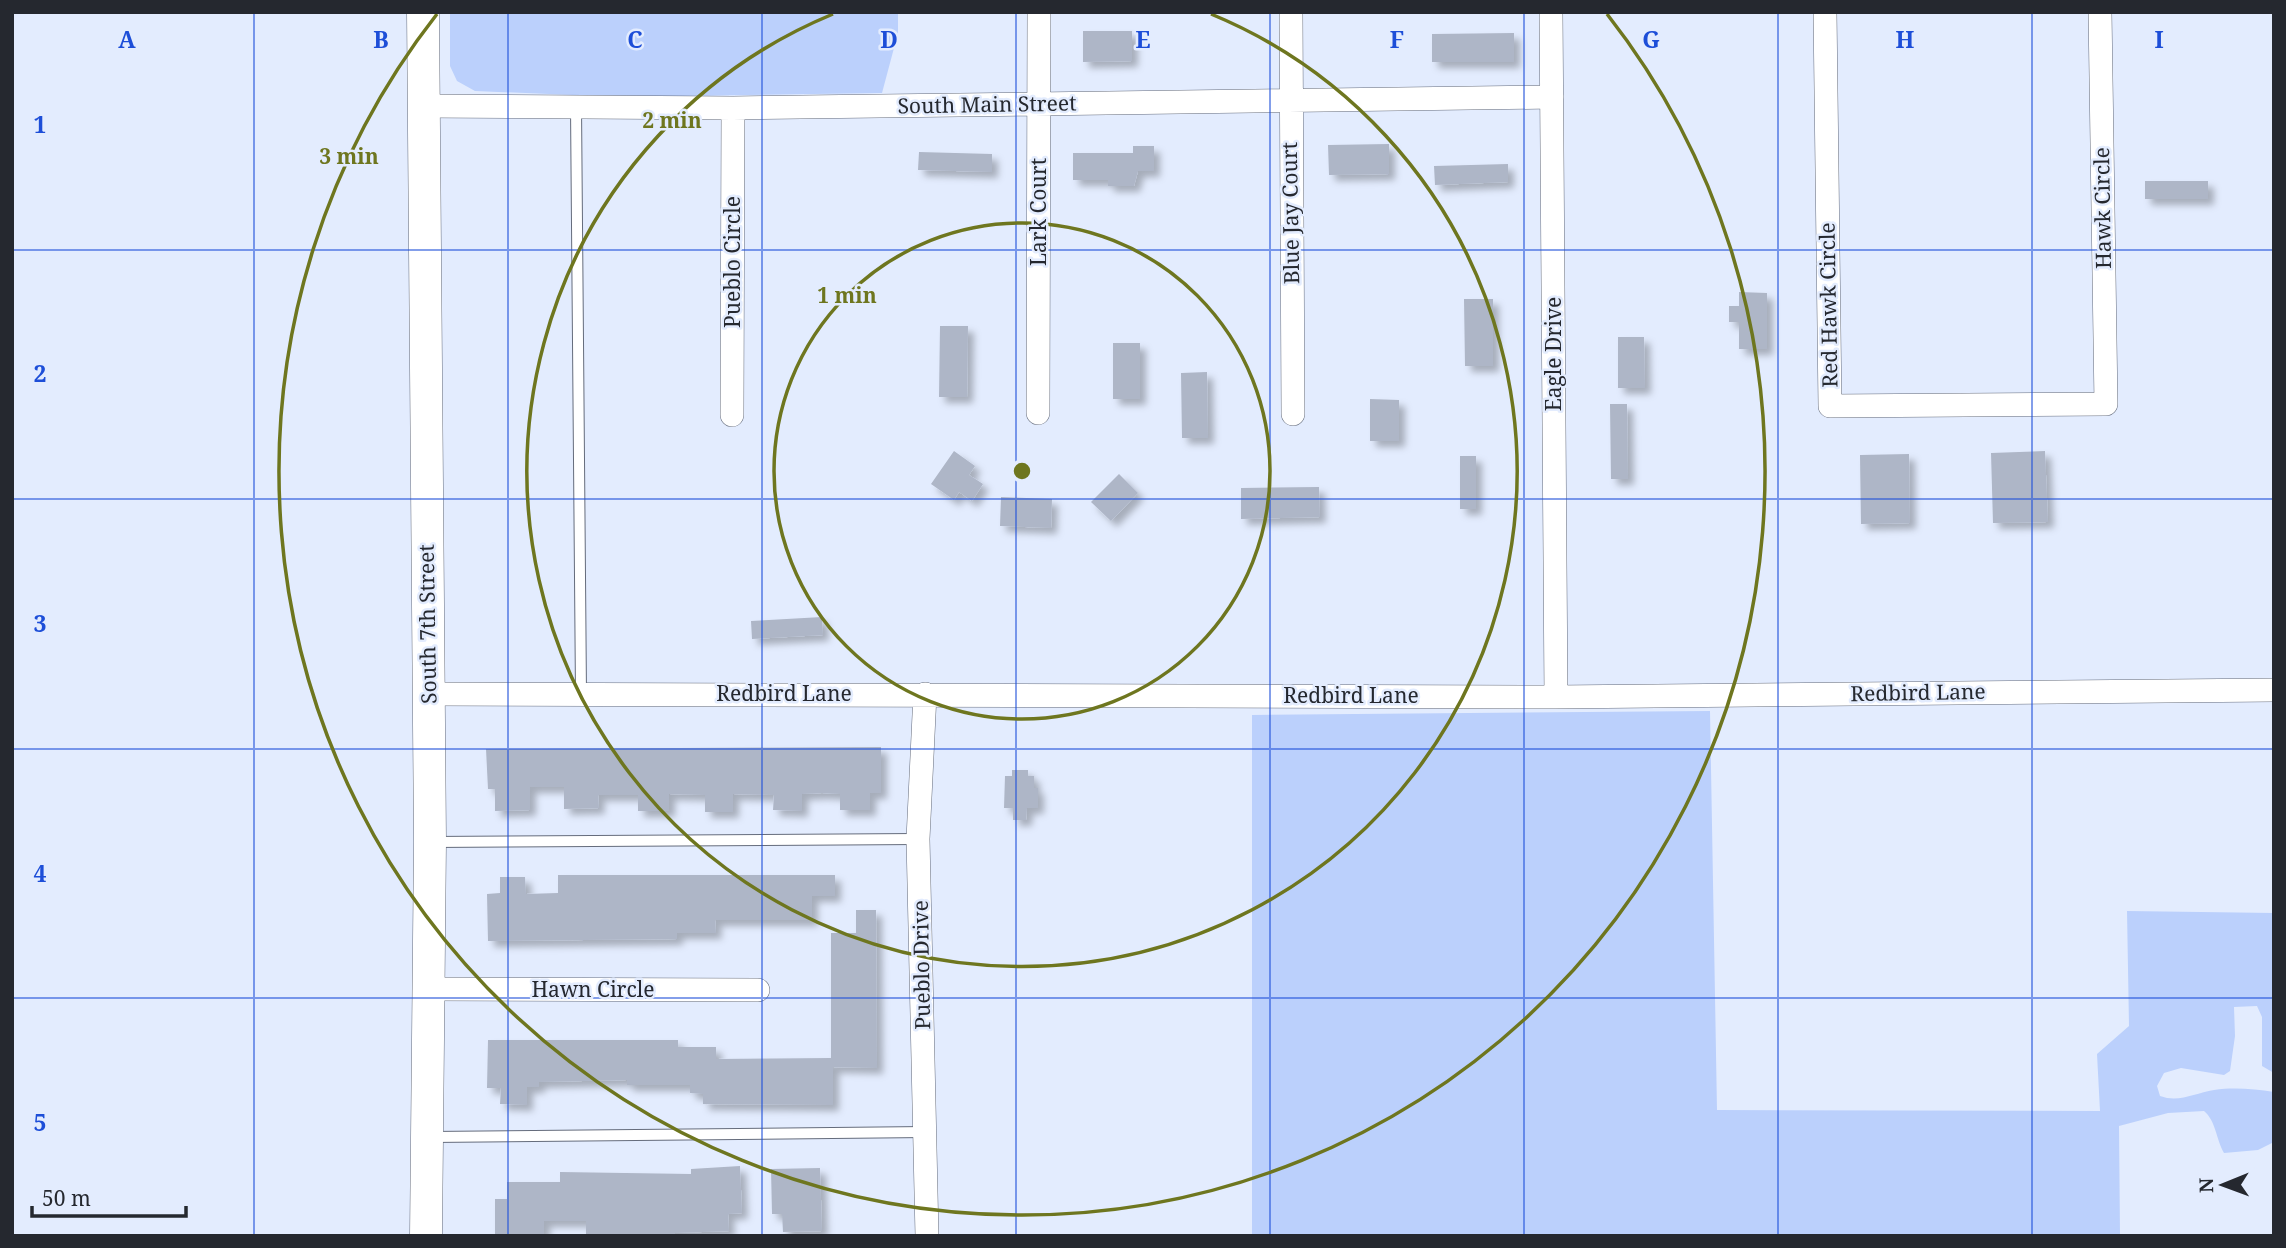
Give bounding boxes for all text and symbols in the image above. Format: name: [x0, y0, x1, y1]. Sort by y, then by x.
text: A: [118, 23, 136, 55]
text: B: [373, 23, 389, 55]
text: C: [627, 23, 643, 55]
text: D: [880, 23, 898, 55]
text: E: [1135, 23, 1151, 55]
text: F: [1390, 23, 1404, 55]
text: G: [1642, 23, 1660, 55]
text: H: [1896, 23, 1915, 55]
text: I: [2154, 23, 2164, 55]
street label: South Main Street: [897, 88, 1077, 120]
text: 2 min: [642, 106, 702, 134]
text: 1: [34, 108, 47, 140]
text: 3 min: [319, 142, 379, 170]
street label: Blue Jay Court: [1275, 142, 1305, 284]
street label: Hawk Circle: [2087, 147, 2117, 269]
street label: Lark Court: [1024, 158, 1052, 266]
street label: Pueblo Circle: [718, 196, 746, 328]
street label: Red Hawk Circle: [1813, 222, 1843, 388]
text: 1 min: [817, 281, 877, 309]
street label: Eagle Drive: [1539, 297, 1567, 411]
text: 2: [34, 357, 47, 389]
centre of rings: [1010, 459, 1034, 483]
street label: South 7th Street: [412, 544, 442, 704]
text: 3: [34, 607, 47, 639]
street label: Redbird Lane: [1850, 677, 1986, 707]
street label: Redbird Lane: [716, 679, 852, 707]
street label: Redbird Lane: [1283, 681, 1419, 709]
text: 4: [34, 857, 47, 889]
street label: Pueblo Drive: [906, 900, 936, 1030]
street label: Hawn Circle: [531, 975, 655, 1003]
text: 5: [34, 1106, 47, 1138]
north arrow: [2188, 1150, 2258, 1220]
scale bar: [32, 1174, 186, 1218]
text: N: [2193, 1178, 2219, 1193]
text: 50 m: [42, 1184, 91, 1212]

